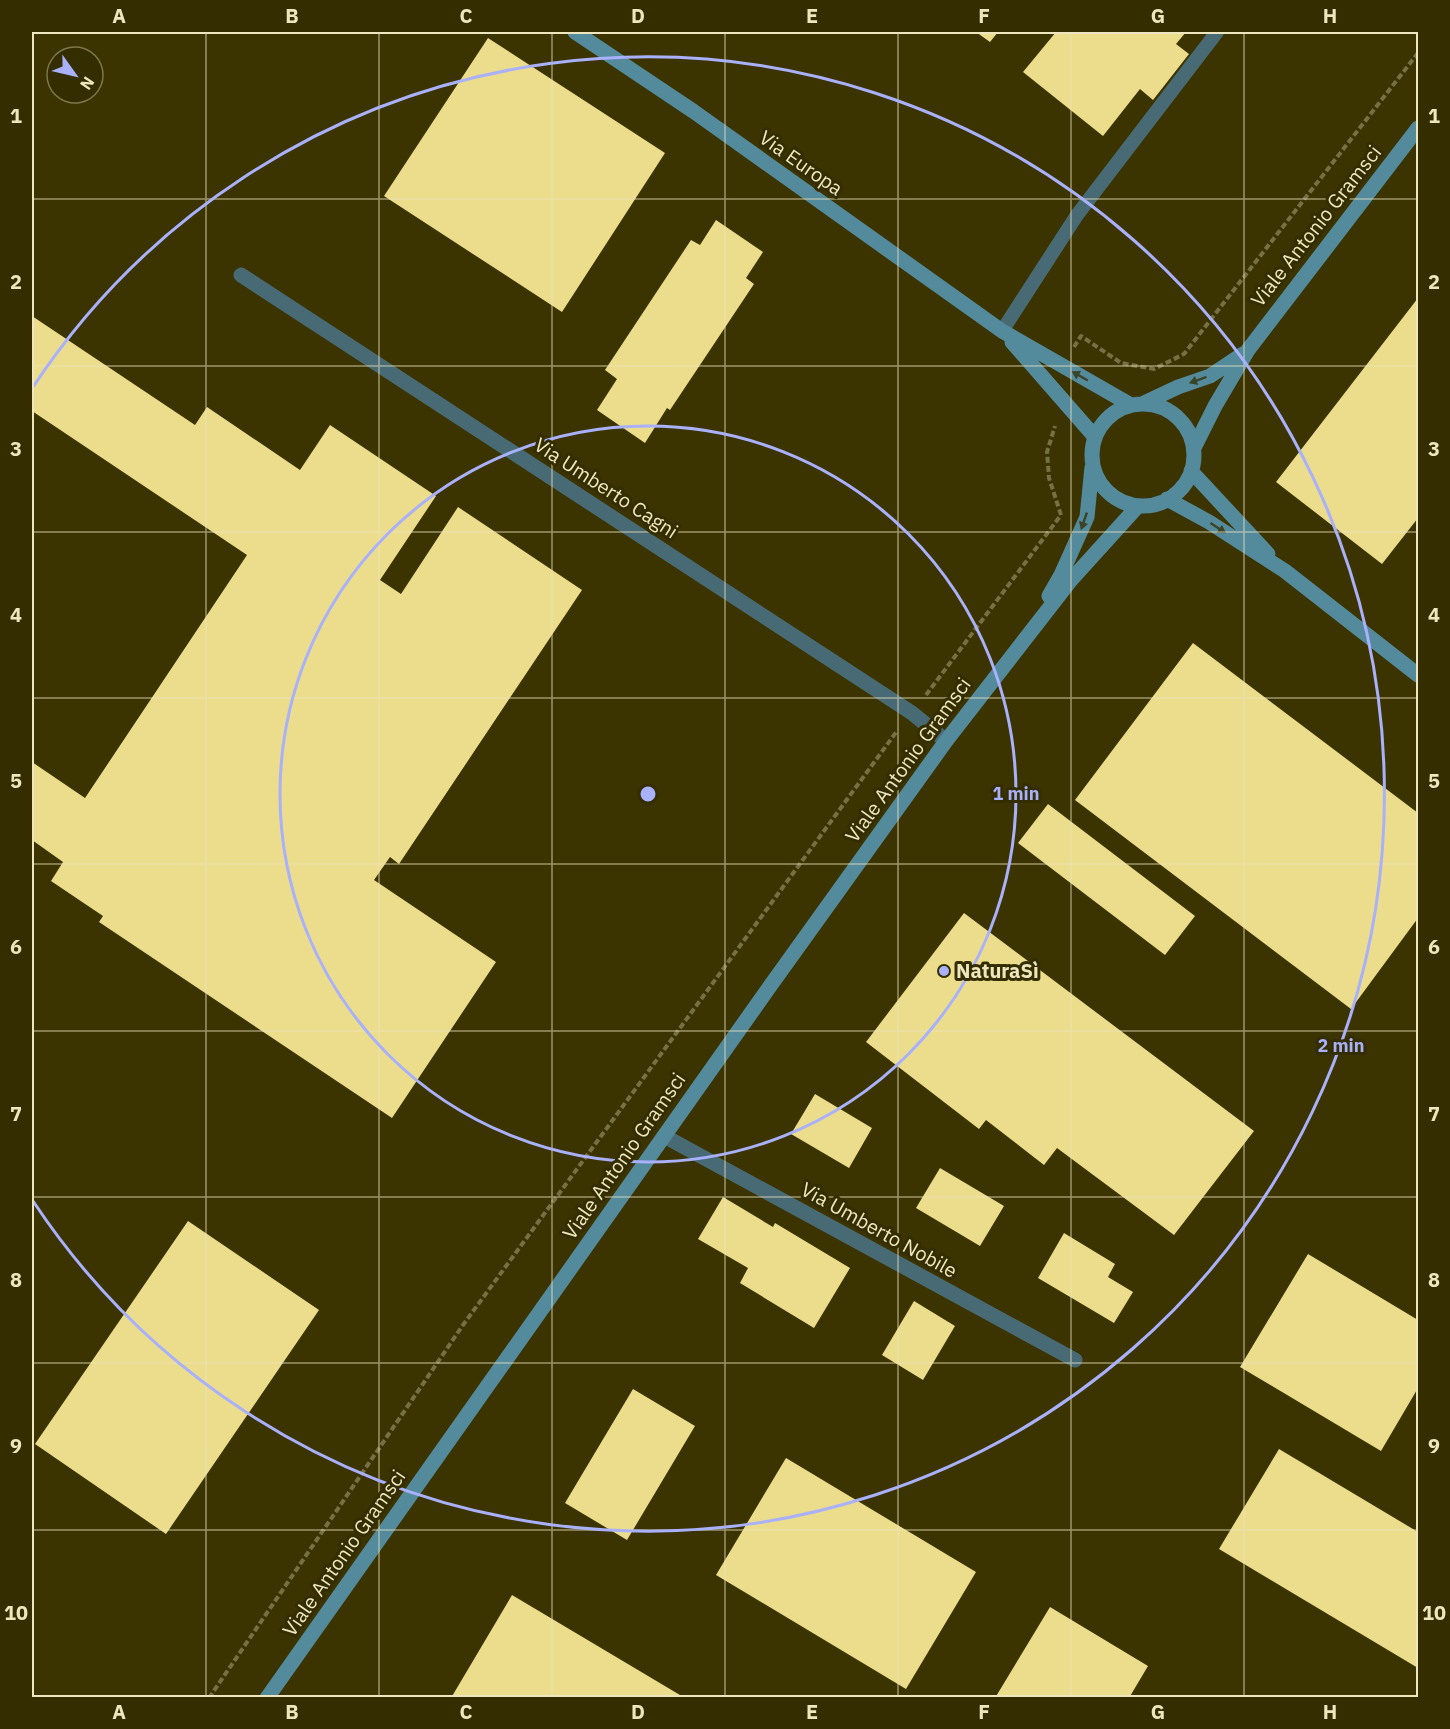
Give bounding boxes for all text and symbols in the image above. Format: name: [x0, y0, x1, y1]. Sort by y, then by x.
text: A: [112, 2, 126, 29]
text: B: [285, 2, 299, 29]
text: C: [459, 2, 473, 29]
text: D: [631, 2, 645, 29]
text: E: [806, 2, 818, 29]
text: F: [978, 2, 990, 29]
text: G: [1151, 2, 1165, 29]
text: H: [1323, 2, 1337, 29]
north arrow: [45, 45, 105, 105]
text: N: [76, 73, 99, 94]
text: 1: [10, 102, 22, 129]
text: 1: [1428, 102, 1440, 129]
street label: Via Europa: [754, 124, 849, 201]
street label: Viale Antonio Gramsci: [1244, 139, 1387, 312]
text: 2: [10, 268, 22, 295]
text: 2: [1428, 268, 1440, 295]
one-way arrow: [1071, 371, 1088, 381]
one-way arrow: [1189, 376, 1207, 386]
street label: Via Umberto Cagni: [529, 431, 683, 544]
text: 3: [10, 435, 22, 462]
text: 3: [1428, 435, 1440, 462]
one-way arrow: [1079, 512, 1089, 530]
one-way arrow: [1210, 523, 1226, 534]
text: 4: [10, 601, 22, 628]
text: 4: [1428, 601, 1440, 628]
street label: Viale Antonio Gramsci: [839, 672, 977, 848]
text: 5: [10, 767, 22, 794]
text: 5: [1428, 767, 1440, 794]
text: 1 min: [992, 782, 1040, 805]
centre of rings: [638, 784, 658, 804]
text: 6: [10, 933, 22, 960]
text: 6: [1428, 933, 1440, 960]
place label: NaturaSì: [956, 957, 1039, 984]
marker: NaturaSì: [937, 964, 951, 978]
text: 2 min: [1317, 1034, 1365, 1057]
street label: Viale Antonio Gramsci: [556, 1067, 691, 1244]
text: 7: [10, 1100, 22, 1127]
text: 7: [1428, 1100, 1440, 1127]
street label: Via Umberto Nobile: [796, 1175, 962, 1284]
text: 8: [10, 1266, 22, 1293]
text: 8: [1428, 1266, 1440, 1293]
text: 9: [10, 1432, 22, 1459]
text: 9: [1428, 1432, 1440, 1459]
street label: Viale Antonio Gramsci: [276, 1464, 411, 1641]
text: 10: [4, 1599, 28, 1626]
text: 10: [1422, 1599, 1446, 1626]
text: A: [112, 1698, 126, 1725]
text: B: [285, 1698, 299, 1725]
text: C: [459, 1698, 473, 1725]
text: D: [631, 1698, 645, 1725]
text: E: [806, 1698, 818, 1725]
text: F: [978, 1698, 990, 1725]
text: G: [1151, 1698, 1165, 1725]
text: H: [1323, 1698, 1337, 1725]

